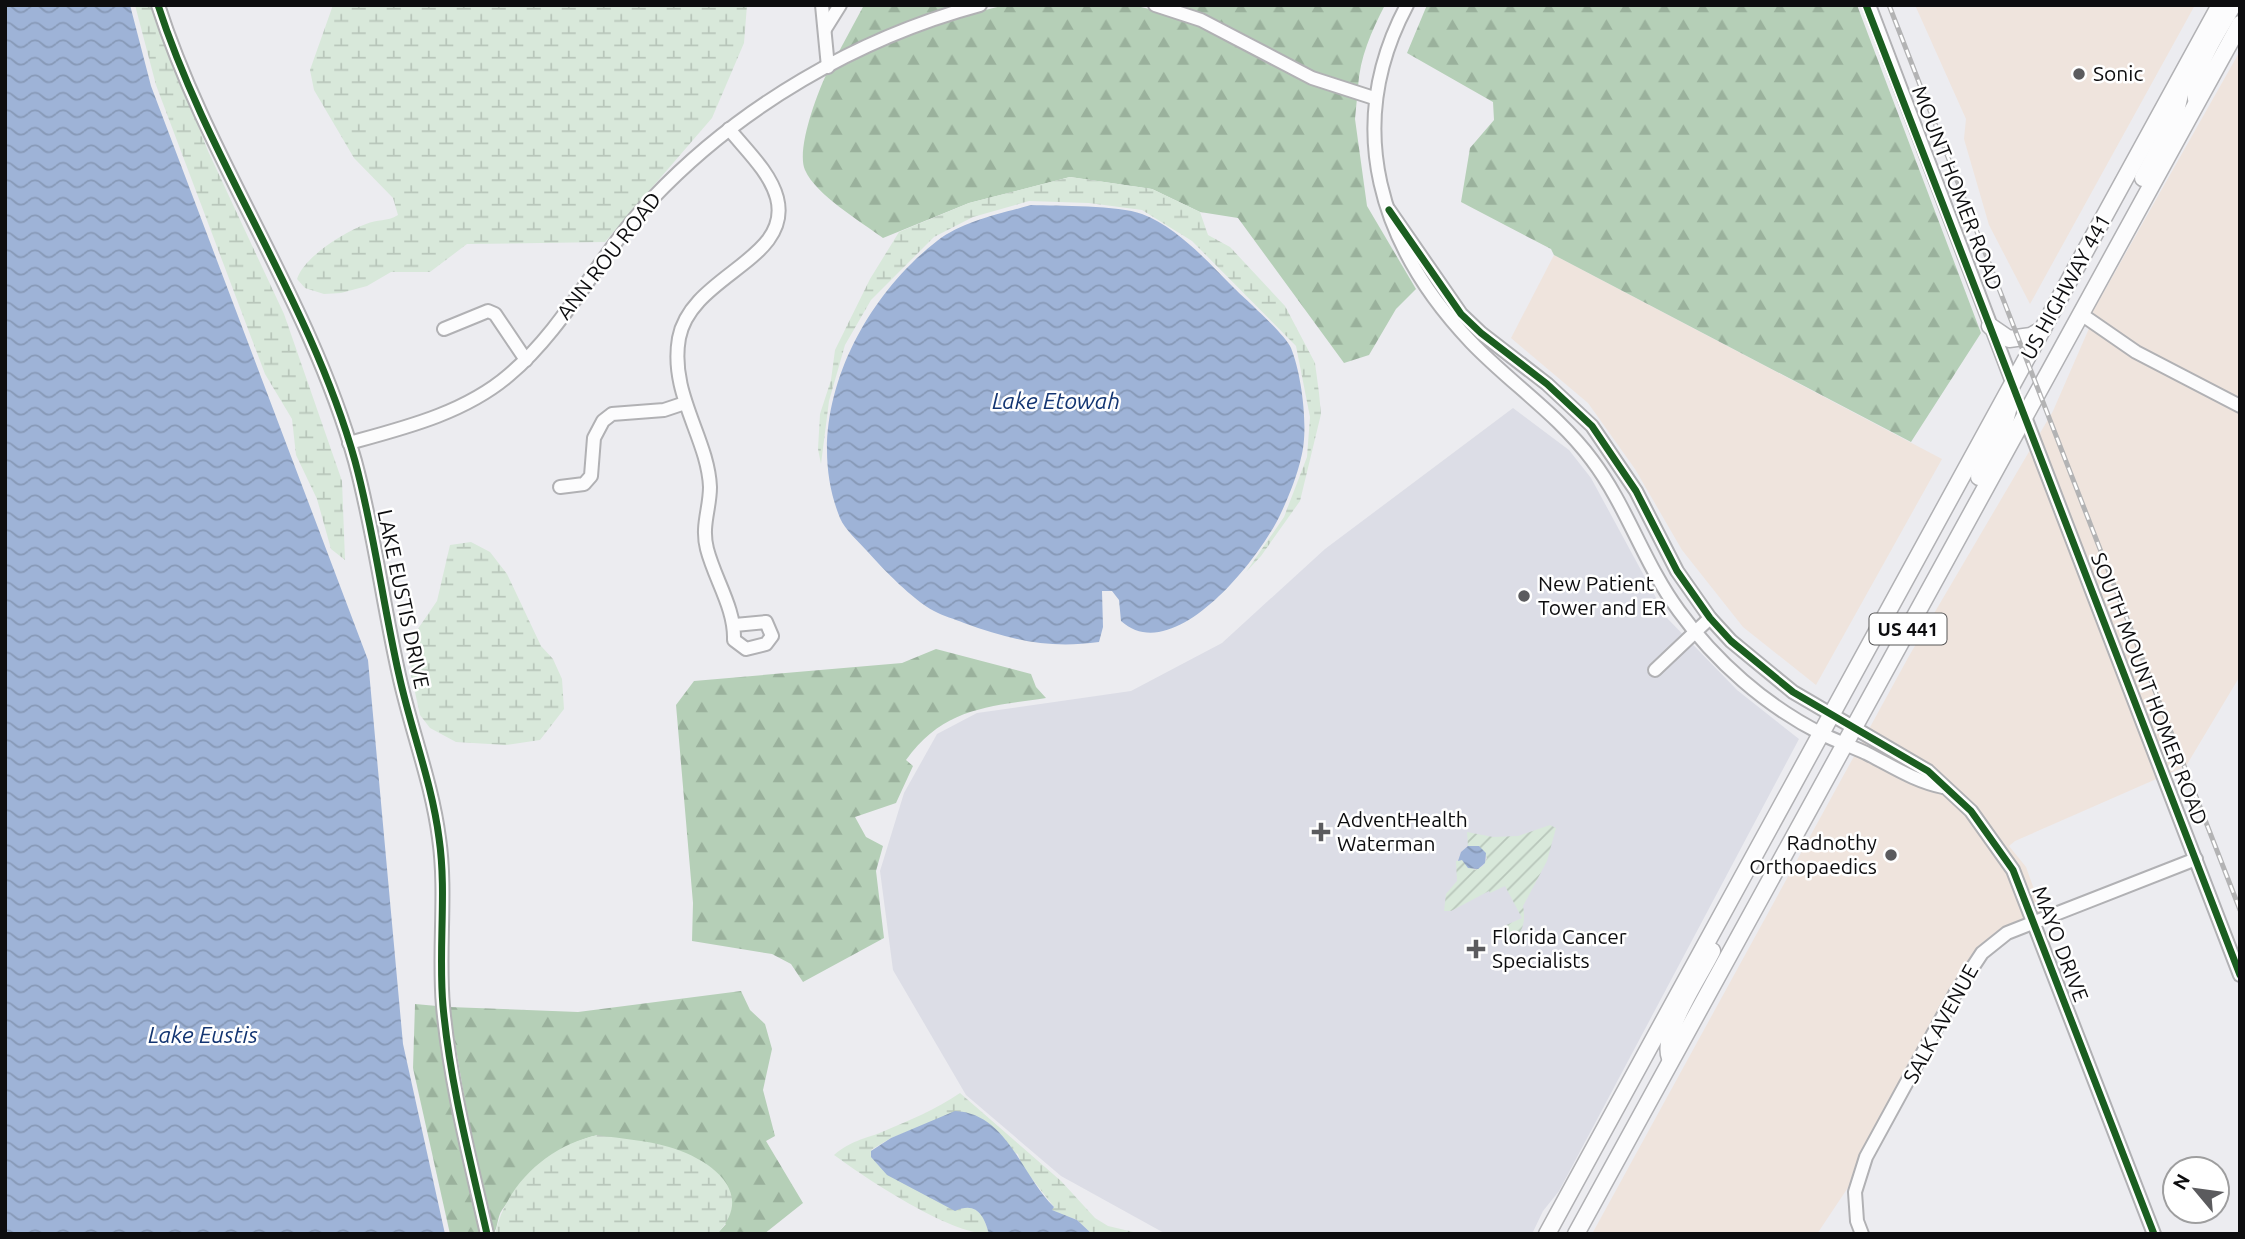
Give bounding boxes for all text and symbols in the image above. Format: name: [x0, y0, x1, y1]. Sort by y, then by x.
place label: Sonic: [2093, 61, 2143, 85]
marker: Sonic: [2071, 66, 2087, 82]
street label: MOUNT HOMER ROAD: [1908, 82, 2008, 293]
street label: ANN ROU ROAD: [551, 187, 665, 324]
street label: US HIGHWAY 441: [2015, 210, 2115, 363]
water label: Lake Etowah: [992, 388, 1120, 413]
street label: LAKE EUSTIS DRIVE: [373, 507, 435, 691]
street label: SOUTH MOUNT HOMER ROAD: [2087, 549, 2213, 828]
place label: New Patient Tower and ER: [1538, 571, 1666, 619]
marker: New Patient Tower and ER: [1516, 588, 1532, 604]
road number: US 441: [1870, 614, 1946, 644]
place label: AdventHealth Waterman: [1337, 807, 1468, 855]
marker: AdventHealth Waterman: [1311, 822, 1331, 842]
place label: Radnothy Orthopaedics: [1749, 830, 1877, 878]
marker: Radnothy Orthopaedics: [1883, 847, 1899, 863]
street label: MAYO DRIVE: [2028, 883, 2094, 1005]
place label: Florida Cancer Specialists: [1492, 924, 1627, 972]
marker: Florida Cancer Specialists: [1466, 939, 1486, 959]
street label: SALK AVENUE: [1898, 960, 1983, 1087]
water label: Lake Eustis: [148, 1022, 258, 1047]
north arrow: [2161, 1155, 2231, 1225]
text: N: [2168, 1170, 2194, 1193]

